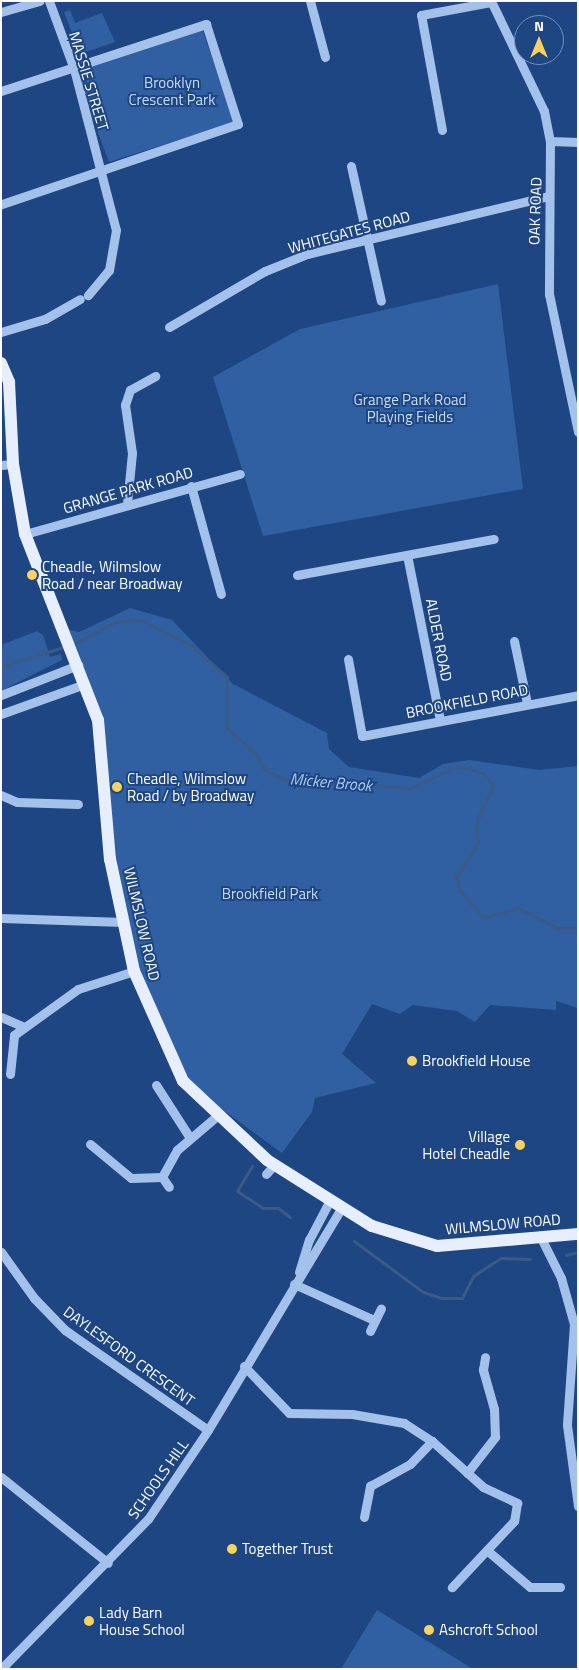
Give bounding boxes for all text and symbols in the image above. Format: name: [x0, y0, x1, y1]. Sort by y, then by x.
north arrow: [514, 15, 564, 65]
text: N: [534, 15, 544, 36]
street label: MASSIE STREET: [65, 29, 113, 133]
park label: Brooklyn Crescent Park: [129, 73, 215, 108]
street label: OAK ROAD: [525, 177, 545, 245]
street label: WHITEGATES ROAD: [286, 207, 412, 257]
park label: Grange Park Road Playing Fields: [353, 390, 467, 425]
street label: GRANGE PARK ROAD: [61, 463, 195, 517]
place label: Cheadle, Wilmslow Road / near Broadway: [42, 557, 183, 592]
marker: Cheadle, Wilmslow Road / near Broadway: [26, 569, 38, 581]
street label: ALDER ROAD: [422, 597, 456, 683]
street label: BROOKFIELD ROAD: [404, 680, 530, 722]
place label: Cheadle, Wilmslow Road / by Broadway: [127, 769, 254, 804]
water label: Micker Brook: [289, 769, 373, 795]
marker: Cheadle, Wilmslow Road / by Broadway: [111, 781, 123, 793]
street label: WILMSLOW ROAD: [120, 866, 164, 982]
park label: Brookfield Park: [222, 885, 318, 903]
place label: Brookfield House: [422, 1052, 530, 1070]
marker: Brookfield House: [406, 1055, 418, 1067]
place label: Village Hotel Cheadle: [422, 1127, 510, 1162]
marker: Village Hotel Cheadle: [514, 1139, 526, 1151]
street label: WILMSLOW ROAD: [445, 1210, 561, 1238]
street label: DAYLESFORD CRESCENT: [60, 1302, 198, 1410]
street label: SCHOOLS HILL: [124, 1436, 192, 1522]
place label: Together Trust: [242, 1540, 333, 1558]
marker: Together Trust: [226, 1543, 238, 1555]
place label: Lady Barn House School: [99, 1603, 185, 1638]
marker: Lady Barn House School: [83, 1615, 95, 1627]
place label: Ashcroft School: [439, 1621, 538, 1639]
marker: Ashcroft School: [423, 1624, 435, 1636]

